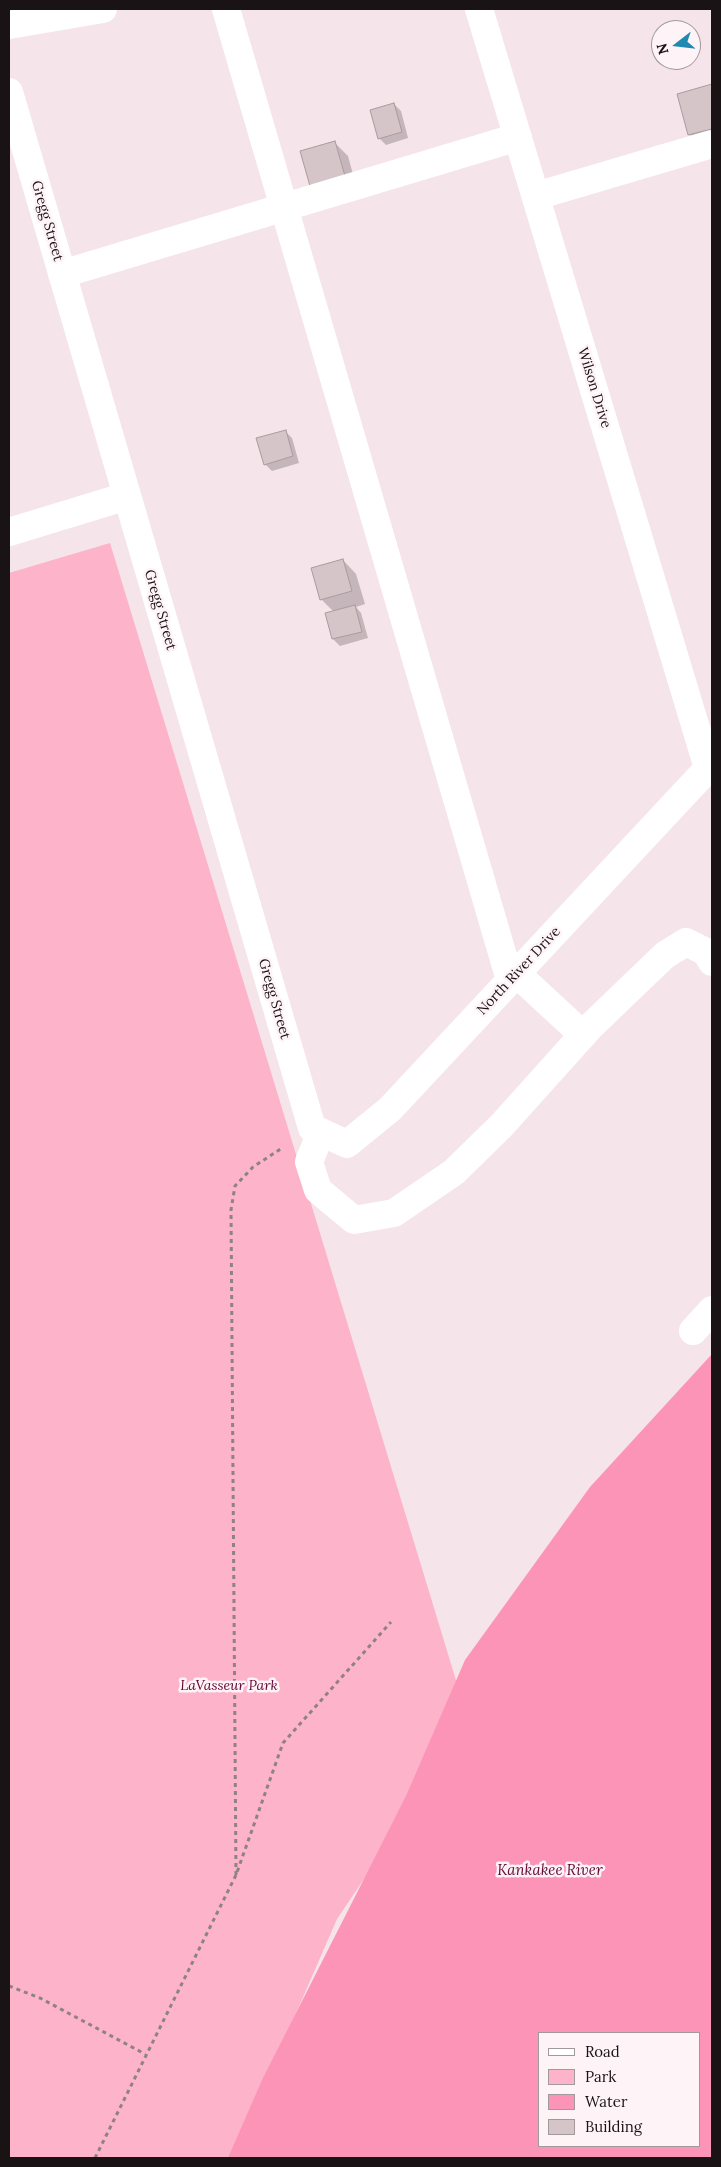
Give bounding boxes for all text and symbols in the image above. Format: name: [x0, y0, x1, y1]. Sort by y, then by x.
north arrow: [651, 20, 701, 70]
text: N: [652, 41, 673, 57]
street label: Gregg Street: [27, 179, 67, 263]
street label: Wilson Drive: [574, 346, 614, 430]
street label: Gregg Street: [140, 568, 180, 652]
street label: North River Drive: [474, 923, 564, 1019]
street label: Gregg Street: [254, 957, 294, 1041]
park label: LaVasseur Park: [180, 1678, 278, 1694]
water label: Kankakee River: [497, 1862, 603, 1880]
legend: [538, 2032, 701, 2147]
text: Road: [585, 2042, 620, 2061]
text: Park: [585, 2067, 616, 2086]
text: Water: [585, 2092, 627, 2111]
text: Building: [585, 2117, 642, 2136]

